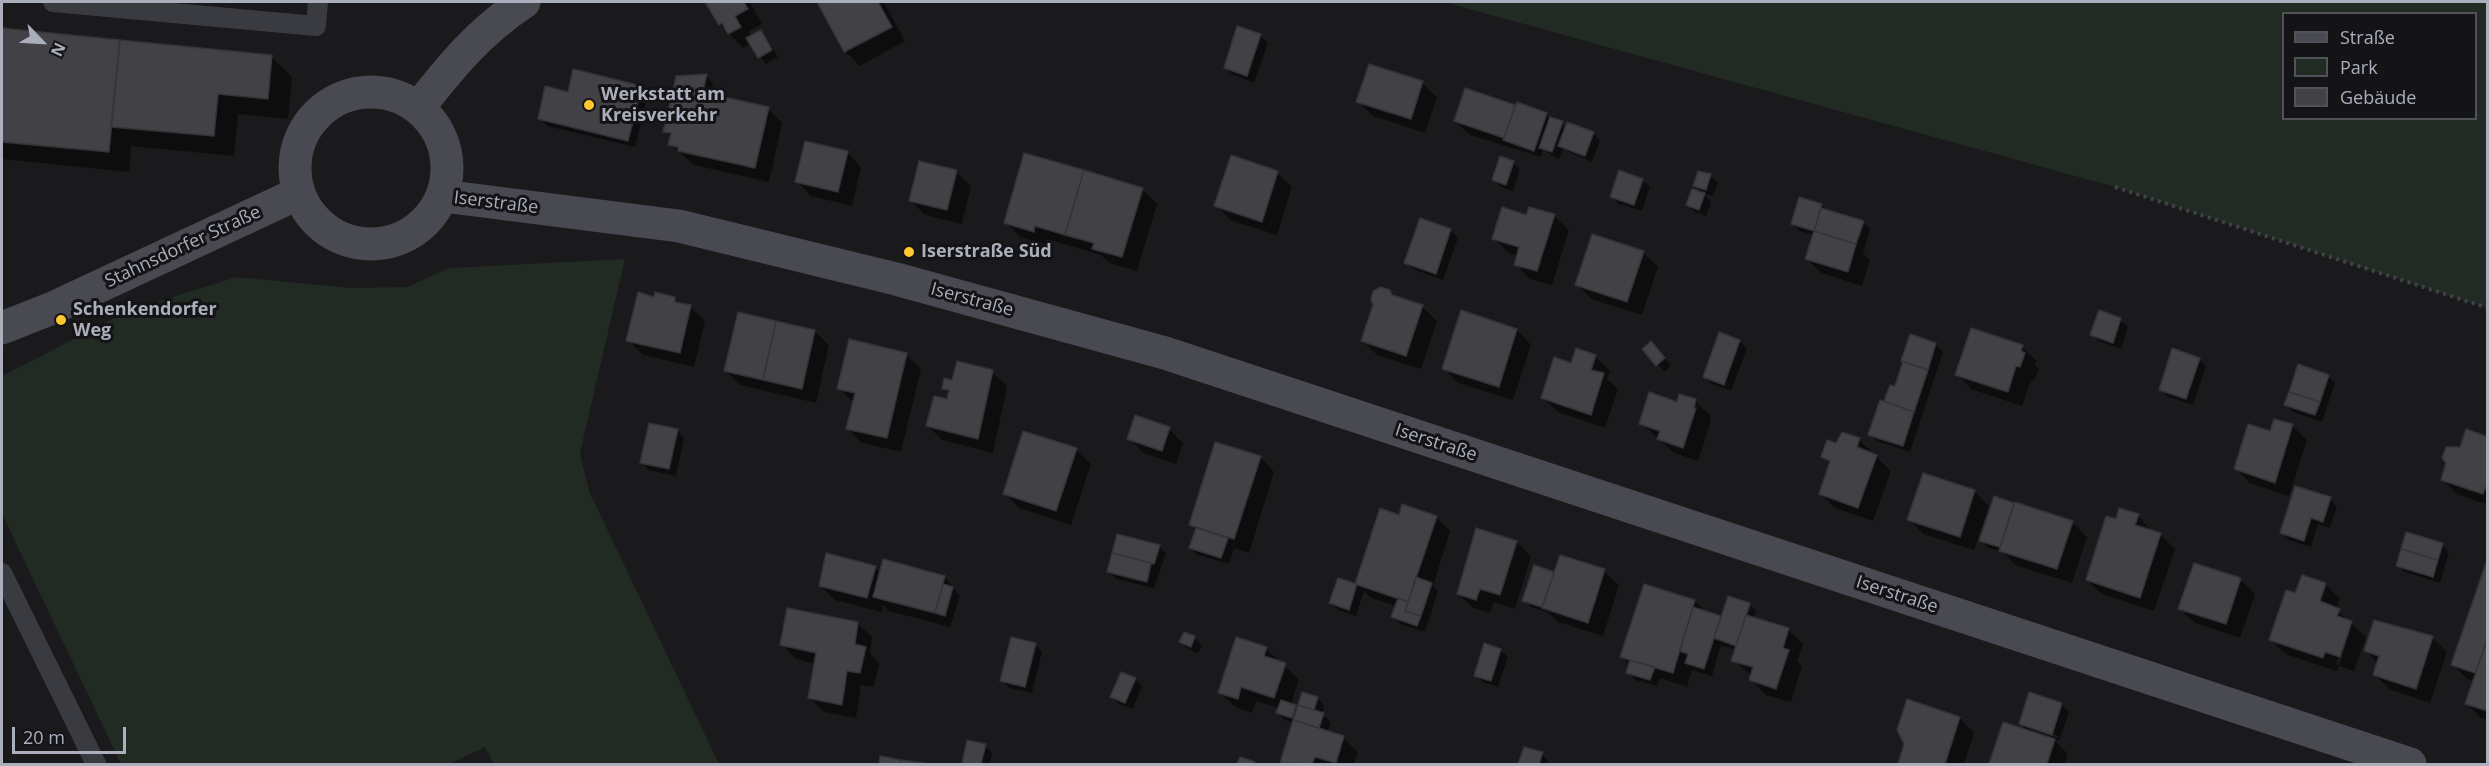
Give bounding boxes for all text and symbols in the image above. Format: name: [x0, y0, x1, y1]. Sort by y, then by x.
north arrow: [12, 12, 72, 72]
legend: [2282, 12, 2477, 120]
text: Straße: [2340, 25, 2395, 49]
text: N: [46, 39, 71, 60]
text: Park: [2340, 55, 2378, 79]
place label: Werkstatt am Kreisverkehr: [601, 84, 725, 127]
text: Gebäude: [2340, 85, 2416, 109]
marker: Werkstatt am Kreisverkehr: [582, 98, 596, 112]
street label: Iserstraße: [453, 187, 539, 219]
street label: Stahnsdorfer Straße: [102, 201, 264, 293]
place label: Iserstraße Süd: [921, 241, 1052, 263]
marker: Iserstraße Süd: [902, 245, 916, 259]
street label: Iserstraße: [928, 279, 1016, 321]
place label: Schenkendorfer Weg: [73, 299, 217, 342]
marker: Schenkendorfer Weg: [54, 313, 68, 327]
street label: Iserstraße: [1392, 420, 1480, 466]
street label: Iserstraße: [1853, 572, 1941, 618]
scale bar: [15, 715, 129, 753]
text: 20 m: [23, 725, 65, 749]

